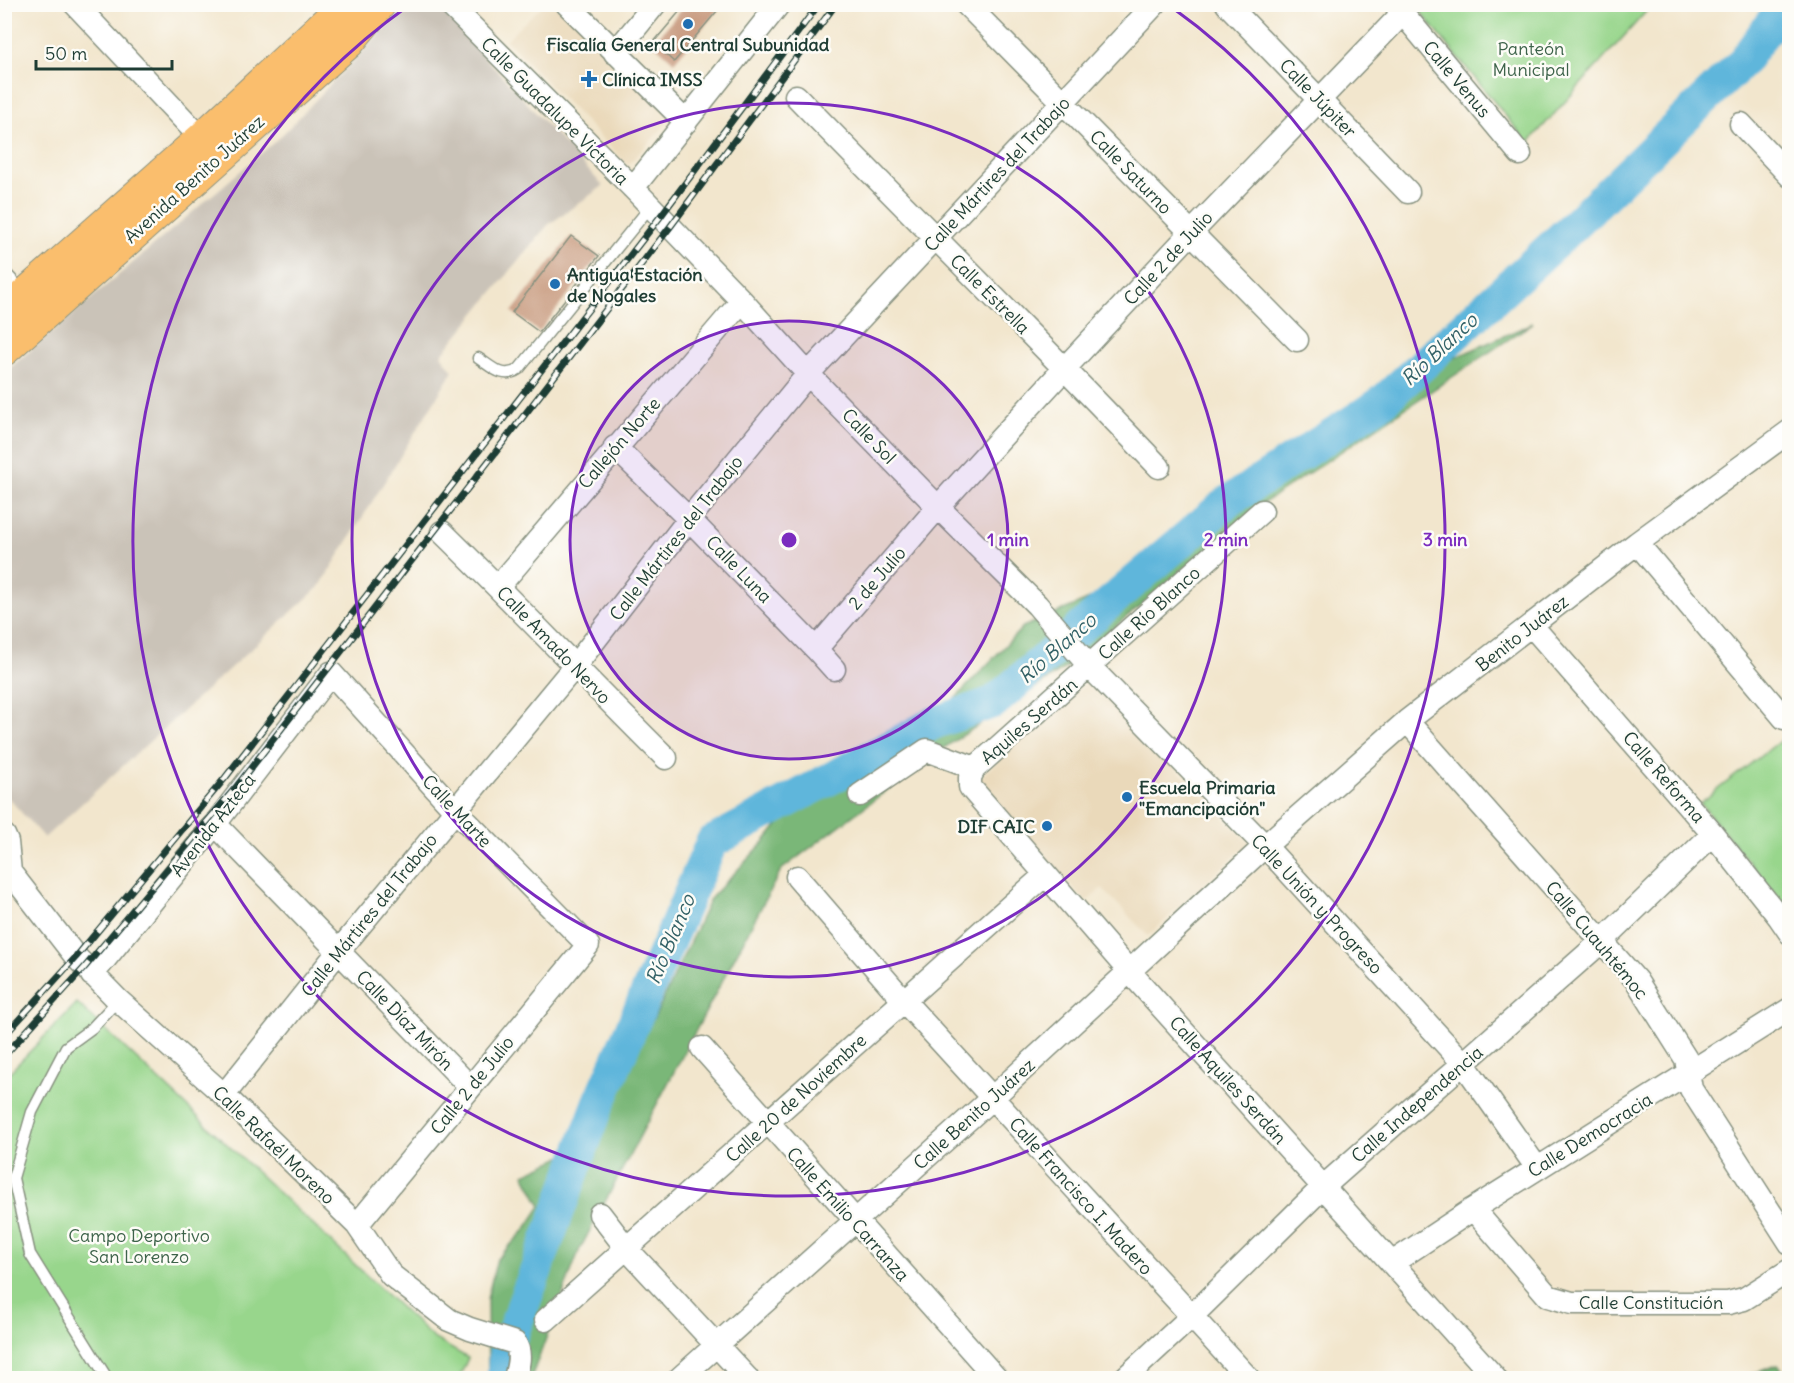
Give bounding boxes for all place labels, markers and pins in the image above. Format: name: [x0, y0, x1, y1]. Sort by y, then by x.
marker: Fiscalía General Central Subunidad: [681, 17, 695, 31]
place label: Fiscalía General Central Subunidad: [547, 33, 830, 56]
place label: Clínica IMSS: [602, 68, 702, 91]
marker: Clínica IMSS: [580, 70, 598, 88]
place label: Antigua Estación de Nogales: [567, 263, 703, 307]
marker: Antigua Estación de Nogales: [548, 277, 562, 291]
centre of rings: [779, 530, 799, 550]
place label: Escuela Primaria "Emancipación": [1139, 776, 1276, 820]
marker: Escuela Primaria "Emancipación": [1120, 790, 1134, 804]
place label: DIF CAIC: [957, 815, 1035, 838]
marker: DIF CAIC: [1040, 819, 1054, 833]

